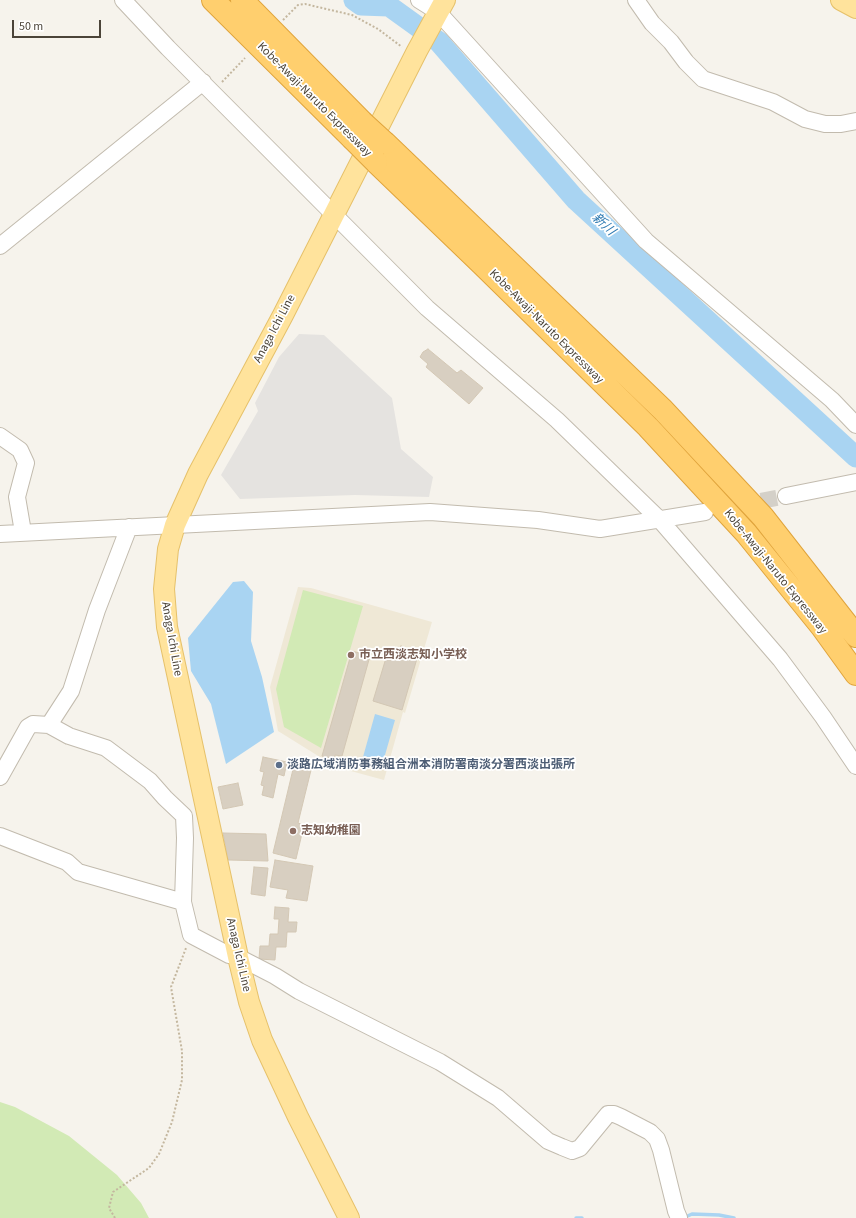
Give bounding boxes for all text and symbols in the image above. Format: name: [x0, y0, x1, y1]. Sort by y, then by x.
scale bar: [14, 12, 103, 38]
text: 50 m: [19, 18, 43, 35]
street label: Kobe-Awaji-Naruto Expressway: [254, 40, 374, 160]
water label: 新川: [588, 210, 618, 240]
street label: Kobe-Awaji-Naruto Expressway: [486, 267, 606, 387]
street label: Anaga Ichi Line: [251, 292, 299, 366]
street label: Kobe-Awaji-Naruto Expressway: [720, 507, 830, 637]
street label: Anaga Ichi Line: [157, 601, 185, 677]
place label: 市立西淡志知小学校: [359, 648, 467, 662]
marker: 市立西淡志知小学校: [346, 650, 356, 660]
place label: 淡路広域消防事務組合洲本消防署南淡分署西淡出張所: [287, 758, 575, 772]
marker: 淡路広域消防事務組合洲本消防署南淡分署西淡出張所: [274, 760, 284, 770]
place label: 志知幼稚園: [301, 824, 361, 838]
marker: 志知幼稚園: [288, 826, 298, 836]
street label: Anaga Ichi Line: [223, 917, 253, 993]

